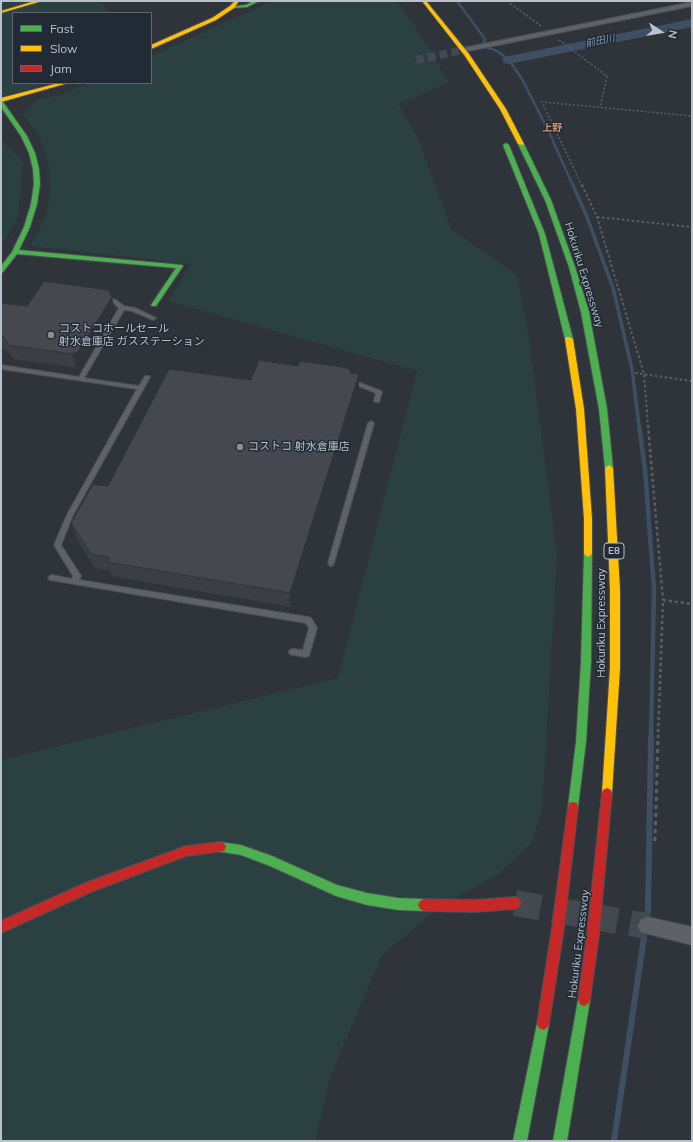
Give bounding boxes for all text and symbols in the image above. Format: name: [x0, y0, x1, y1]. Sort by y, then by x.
legend: [12, 12, 152, 84]
north arrow: [641, 12, 681, 52]
text: Fast: [50, 21, 74, 36]
text: N: [665, 29, 680, 40]
water label: 前田川: [584, 32, 616, 50]
text: Slow: [50, 41, 78, 56]
text: Jam: [50, 61, 72, 76]
district label: 上野: [542, 122, 562, 134]
street label: Hokuriku Expressway: [562, 221, 606, 329]
place label: コストコホールセール 射水倉庫店 ガスステーション: [59, 322, 205, 348]
marker: コストコホールセール 射水倉庫店 ガスステーション: [46, 330, 56, 340]
place label: コストコ 射水倉庫店: [248, 440, 350, 454]
marker: コストコ 射水倉庫店: [235, 442, 245, 452]
road number: E8: [604, 543, 624, 559]
street label: Hokuriku Expressway: [595, 568, 609, 678]
street label: Hokuriku Expressway: [566, 889, 592, 999]

